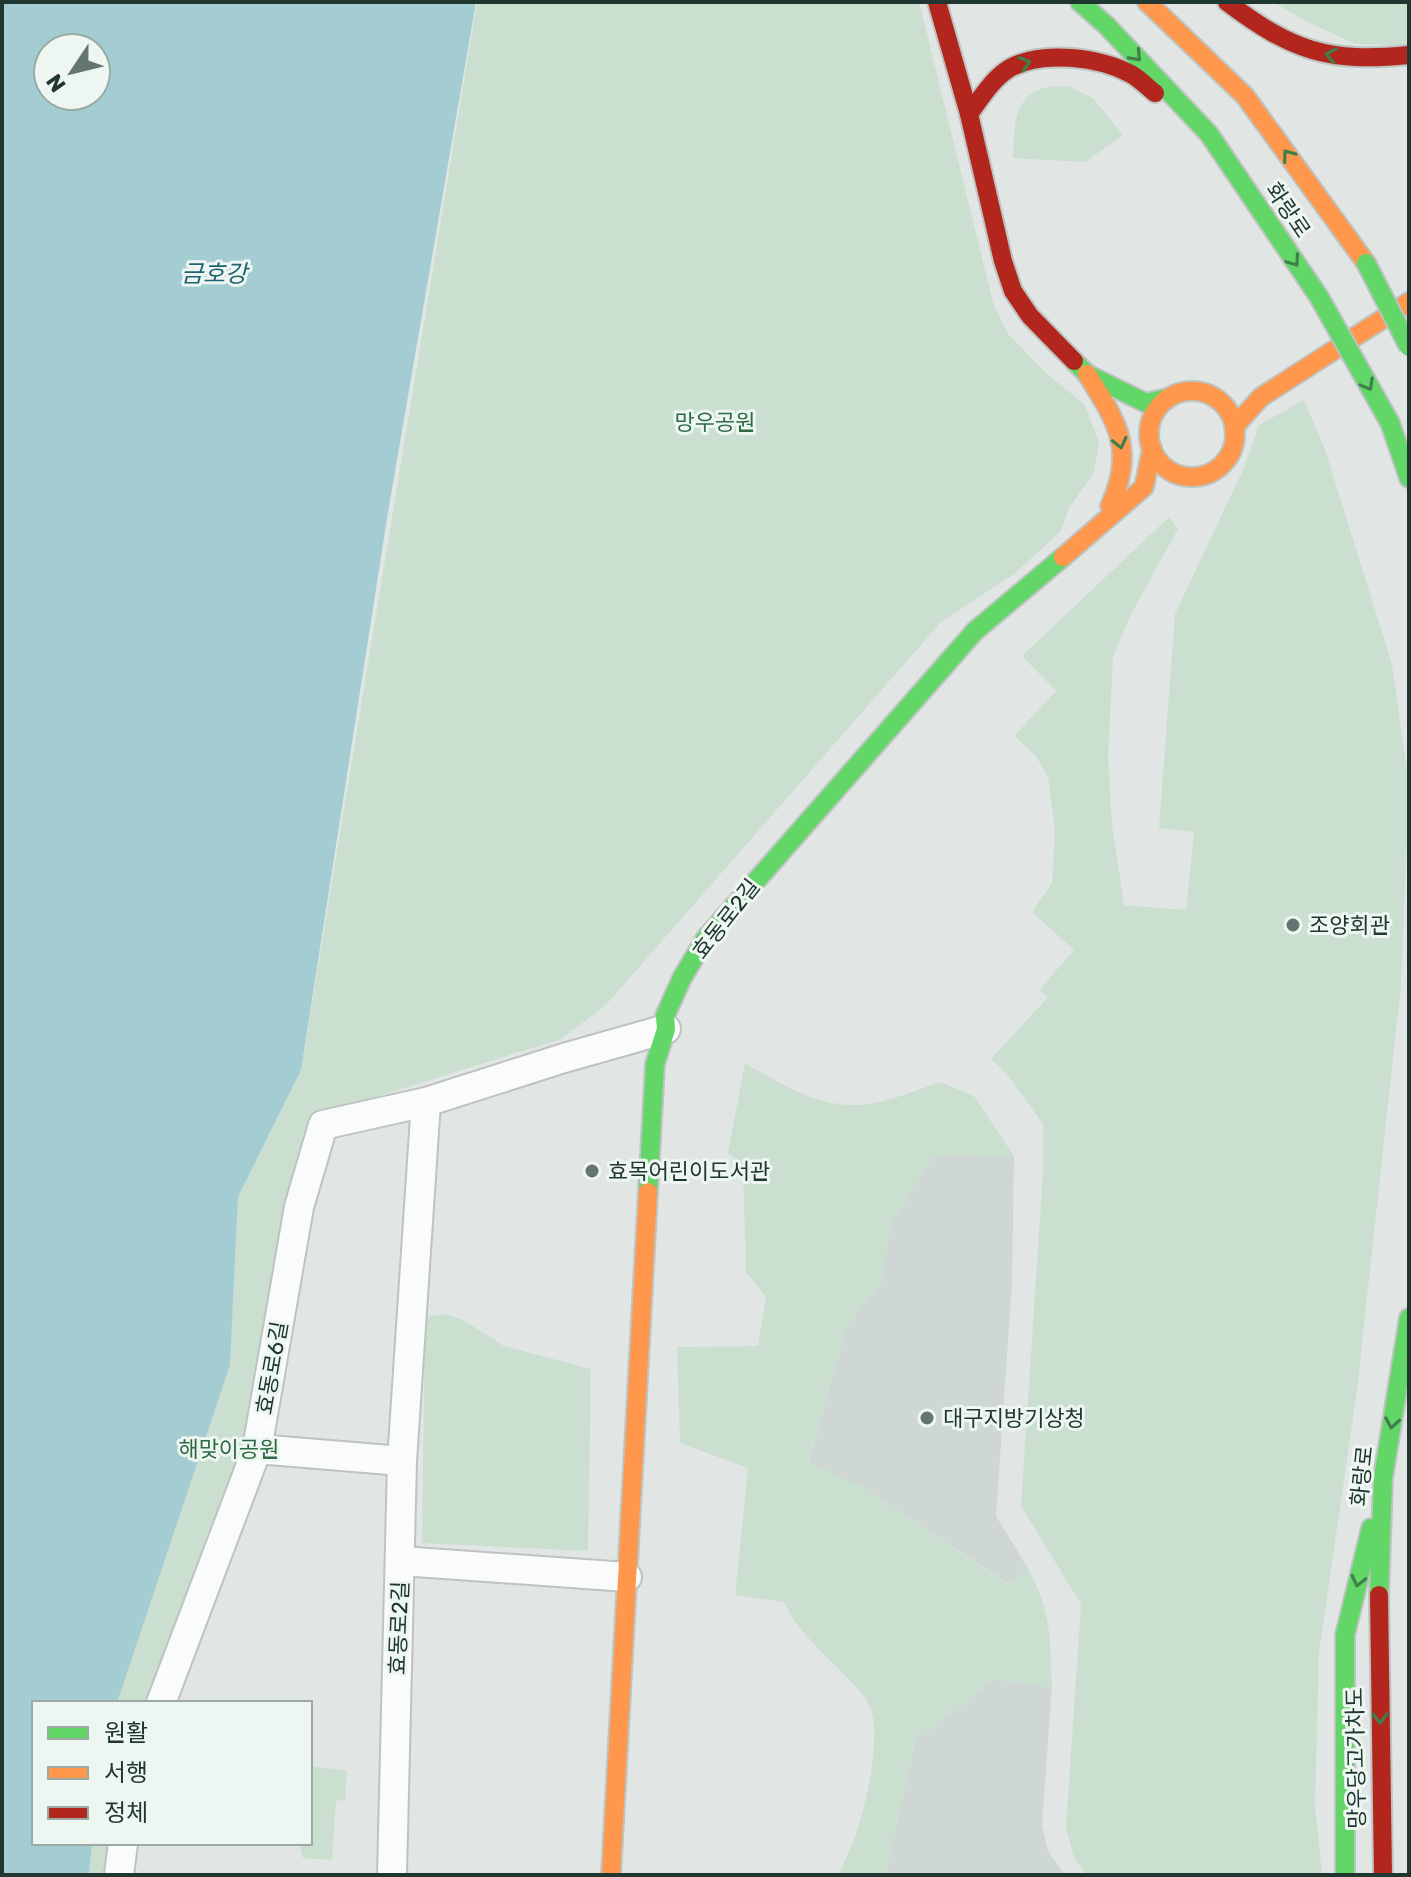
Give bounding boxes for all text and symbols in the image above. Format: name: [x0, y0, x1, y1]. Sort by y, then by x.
north arrow: [32, 32, 112, 112]
one-way arrow: [1127, 47, 1141, 61]
one-way arrow: [1325, 47, 1338, 64]
one-way arrow: [1018, 56, 1031, 72]
text: N: [40, 69, 72, 97]
one-way arrow: [1283, 149, 1298, 164]
street label: 화랑로: [1260, 177, 1316, 243]
one-way arrow: [1284, 253, 1299, 267]
water label: 금호강: [181, 260, 250, 288]
one-way arrow: [1358, 376, 1374, 390]
park label: 망우공원: [675, 409, 755, 436]
one-way arrow: [1111, 436, 1128, 450]
street label: 효동로2길: [686, 874, 766, 964]
place label: 조양회관: [1309, 912, 1390, 939]
marker: 조양회관: [1284, 916, 1302, 934]
place label: 효목어린이도서관: [608, 1158, 770, 1185]
marker: 효목어린이도서관: [583, 1162, 601, 1180]
street label: 효동로6길: [251, 1319, 293, 1417]
place label: 대구지방기상청: [943, 1405, 1085, 1432]
marker: 대구지방기상청: [918, 1409, 936, 1427]
one-way arrow: [1384, 1416, 1401, 1429]
park label: 해맞이공원: [178, 1436, 280, 1463]
street label: 화랑로: [1345, 1444, 1379, 1508]
one-way arrow: [1350, 1573, 1367, 1587]
street label: 효동로2길: [384, 1581, 414, 1675]
street label: 망우당고가차도: [1341, 1687, 1371, 1829]
legend: [32, 1701, 312, 1845]
one-way arrow: [1371, 1712, 1388, 1725]
text: 원활: [104, 1719, 148, 1747]
text: 서행: [104, 1759, 148, 1787]
text: 정체: [104, 1799, 148, 1827]

